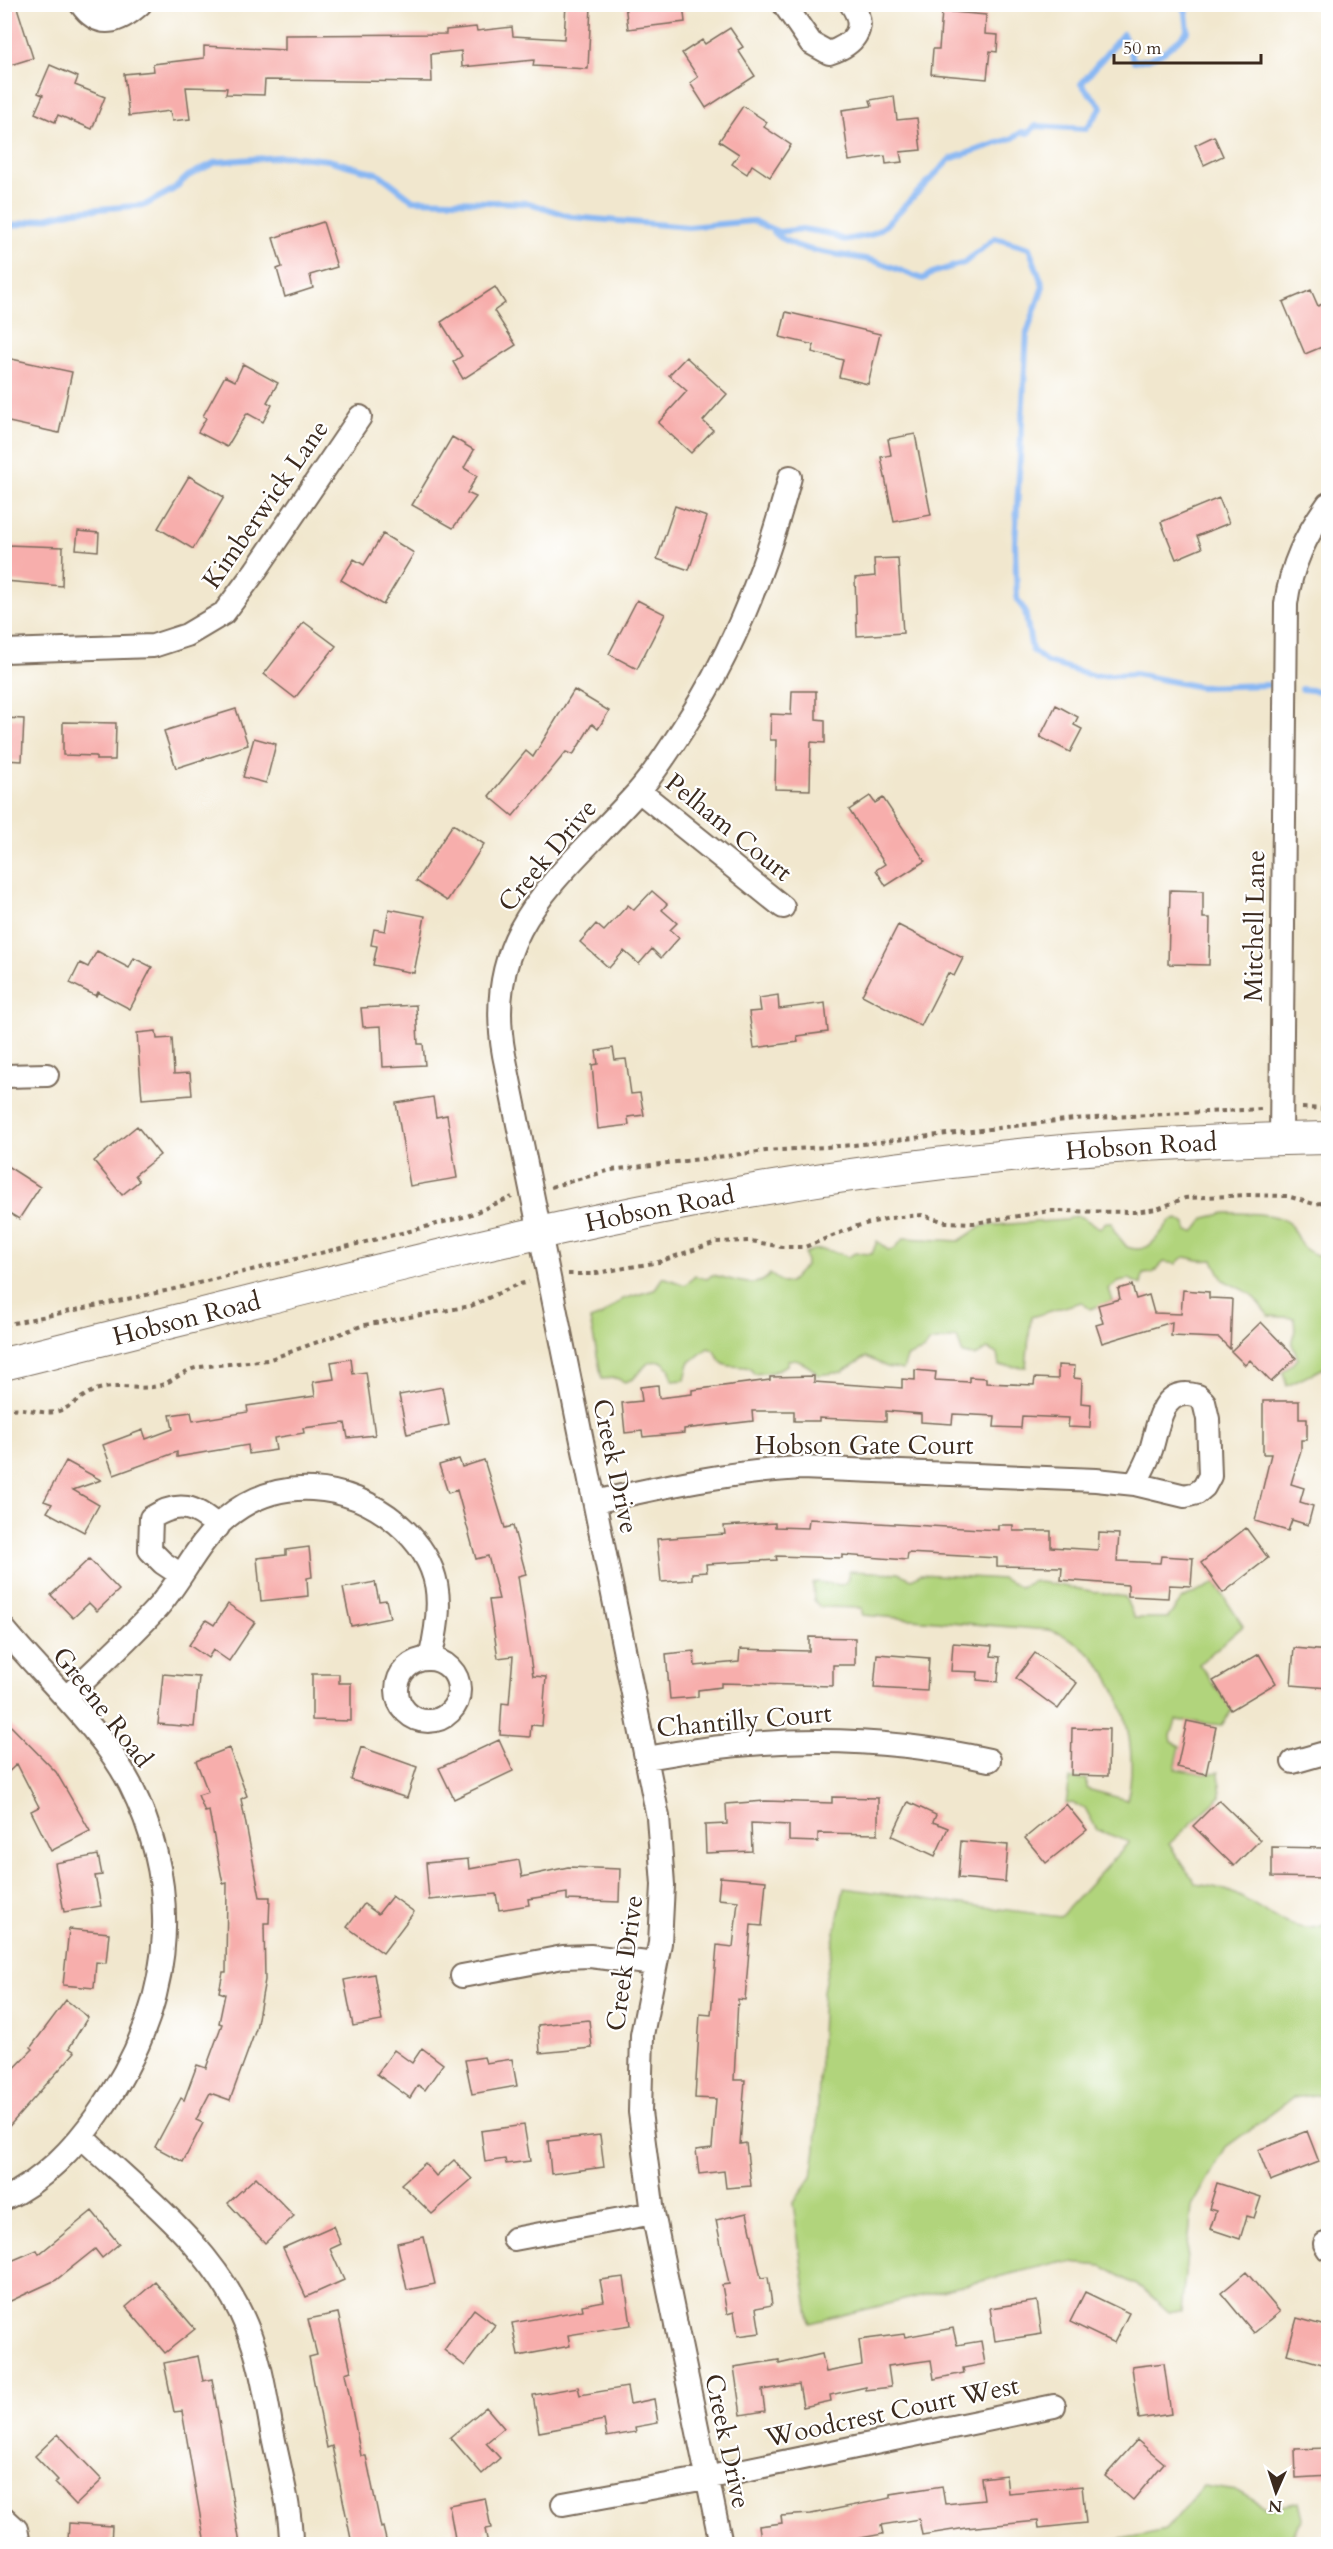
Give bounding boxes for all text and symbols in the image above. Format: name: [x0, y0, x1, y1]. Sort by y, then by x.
scale bar: [1114, 27, 1261, 65]
text: 50 m: [1123, 36, 1162, 61]
street label: Kimberwick Lane: [194, 413, 337, 596]
street label: Pelham Court: [658, 765, 800, 890]
street label: Creek Drive: [490, 792, 605, 919]
street label: Mitchell Lane: [1236, 850, 1273, 1002]
street label: Hobson Road: [1064, 1124, 1218, 1169]
street label: Hobson Road: [582, 1177, 737, 1241]
street label: Hobson Road: [109, 1283, 264, 1354]
street label: Creek Drive: [584, 1396, 647, 1537]
street label: Hobson Gate Court: [755, 1428, 973, 1463]
street label: Greene Road: [44, 1640, 161, 1775]
street label: Chantilly Court: [655, 1695, 833, 1746]
street label: Creek Drive: [598, 1893, 651, 2033]
street label: Woodcrest Court West: [761, 2368, 1022, 2456]
street label: Creek Drive: [696, 2371, 759, 2512]
north arrow: [1246, 2462, 1306, 2522]
text: N: [1268, 2495, 1283, 2517]

